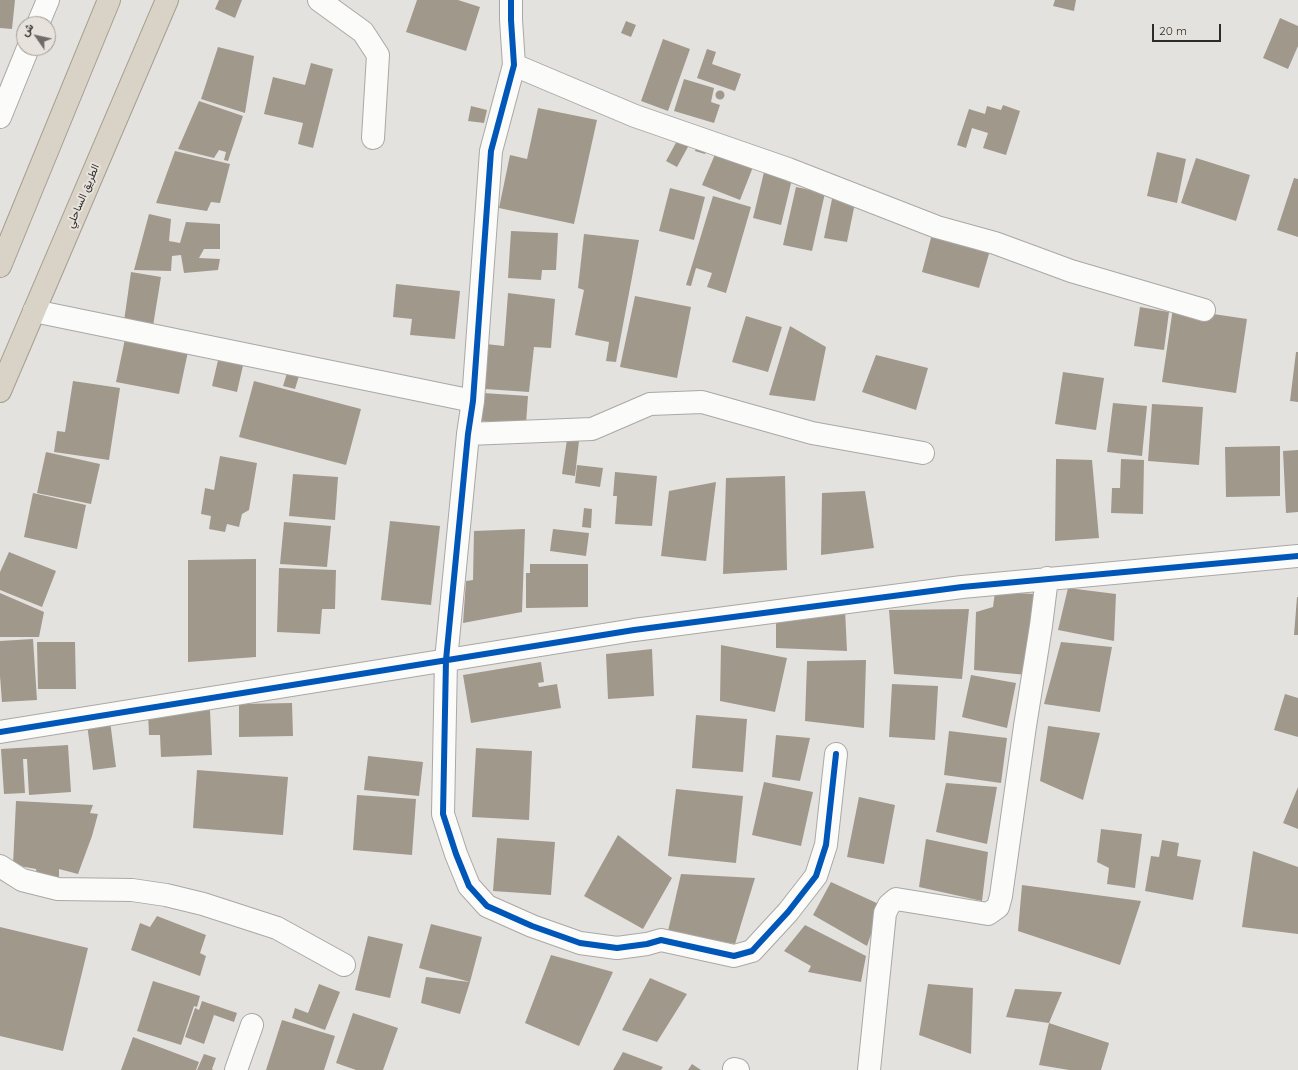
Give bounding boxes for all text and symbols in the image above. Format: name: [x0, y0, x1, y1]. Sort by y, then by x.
north arrow: [16, 16, 56, 56]
scale bar: [1154, 16, 1223, 42]
text: ش: [17, 20, 36, 39]
text: 20 m: [1159, 23, 1187, 38]
street label: الطريق الساحلي: [64, 162, 102, 230]

